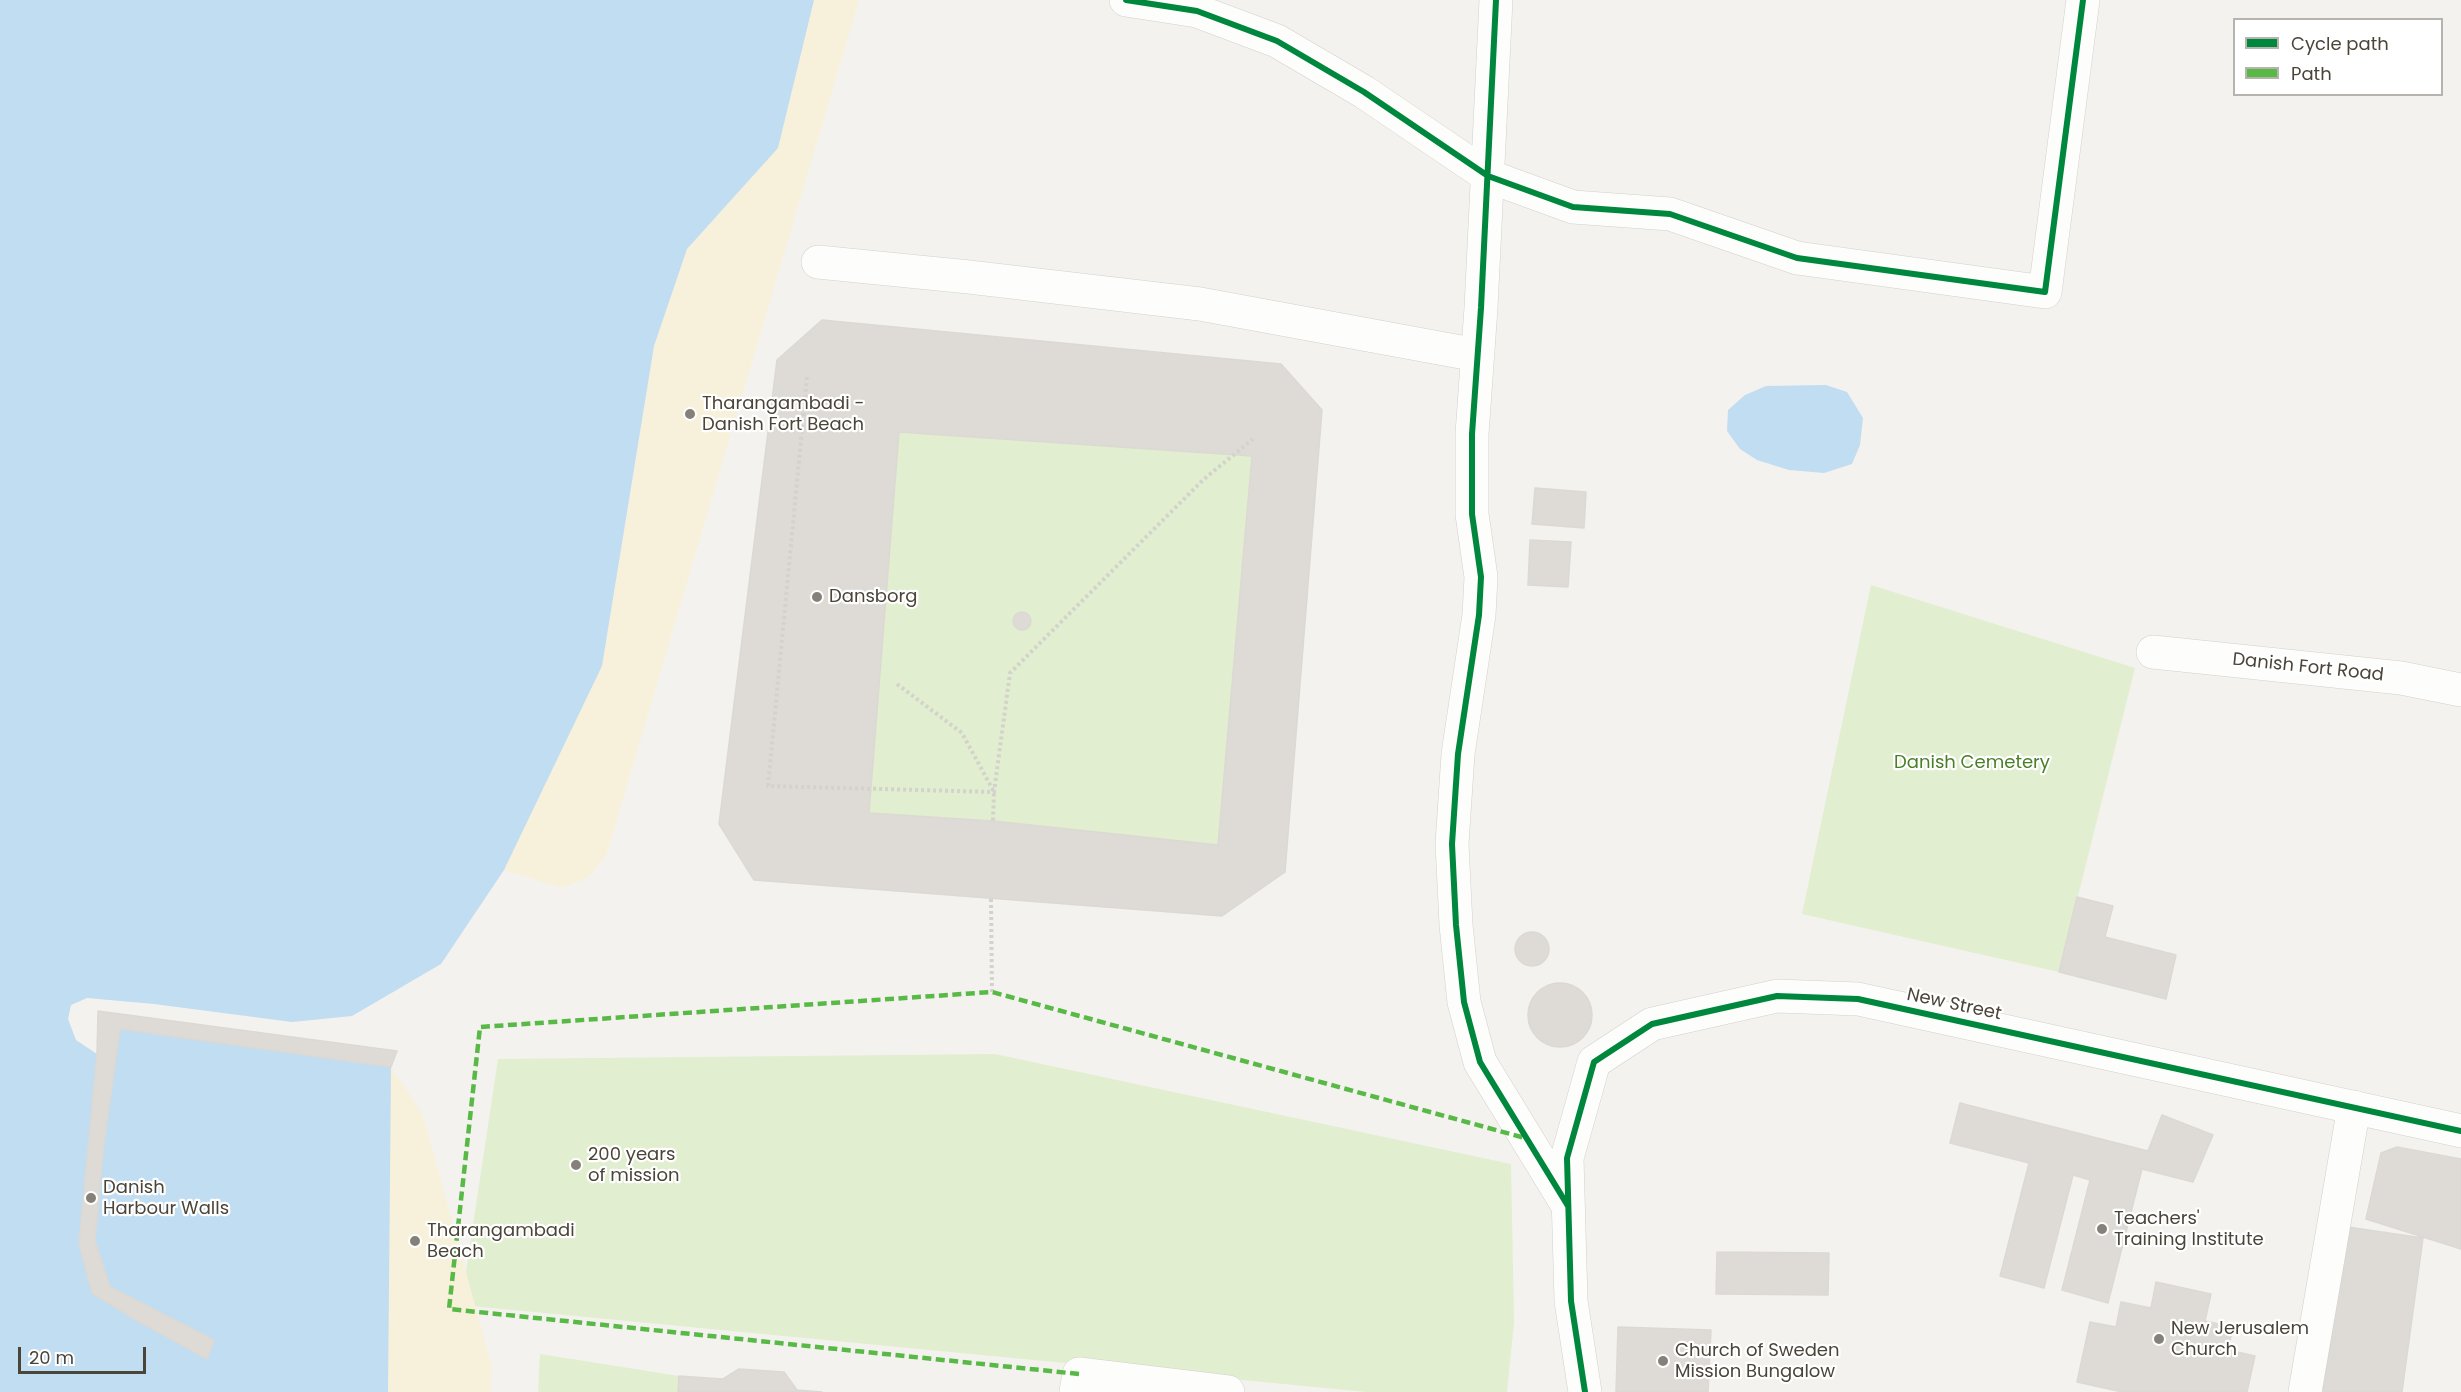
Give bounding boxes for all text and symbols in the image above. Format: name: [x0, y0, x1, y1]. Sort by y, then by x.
legend: [2233, 18, 2443, 96]
text: Cycle path: [2291, 31, 2389, 56]
text: Path: [2291, 61, 2332, 86]
place label: Tharangambadi - Danish Fort Beach: [702, 393, 864, 436]
marker: Tharangambadi - Danish Fort Beach: [683, 407, 697, 421]
place label: Dansborg: [829, 586, 917, 608]
marker: Dansborg: [810, 590, 824, 604]
street label: Danish Fort Road: [2231, 649, 2385, 687]
park label: Danish Cemetery: [1894, 752, 2050, 774]
street label: New Street: [1905, 984, 2003, 1026]
place label: 200 years of mission: [588, 1144, 679, 1186]
marker: 200 years of mission: [569, 1158, 583, 1172]
place label: Danish Harbour Walls: [103, 1177, 229, 1220]
marker: Danish Harbour Walls: [84, 1191, 98, 1205]
place label: Teachers' Training Institute: [2114, 1208, 2264, 1250]
place label: Tharangambadi Beach: [427, 1220, 575, 1262]
marker: Teachers' Training Institute: [2095, 1222, 2109, 1236]
marker: Tharangambadi Beach: [408, 1234, 422, 1248]
place label: New Jerusalem Church: [2171, 1318, 2309, 1360]
marker: New Jerusalem Church: [2152, 1332, 2166, 1346]
scale bar: [21, 1335, 148, 1373]
place label: Church of Sweden Mission Bungalow: [1675, 1340, 1839, 1382]
text: 20 m: [29, 1345, 74, 1370]
marker: Church of Sweden Mission Bungalow: [1656, 1354, 1670, 1368]

